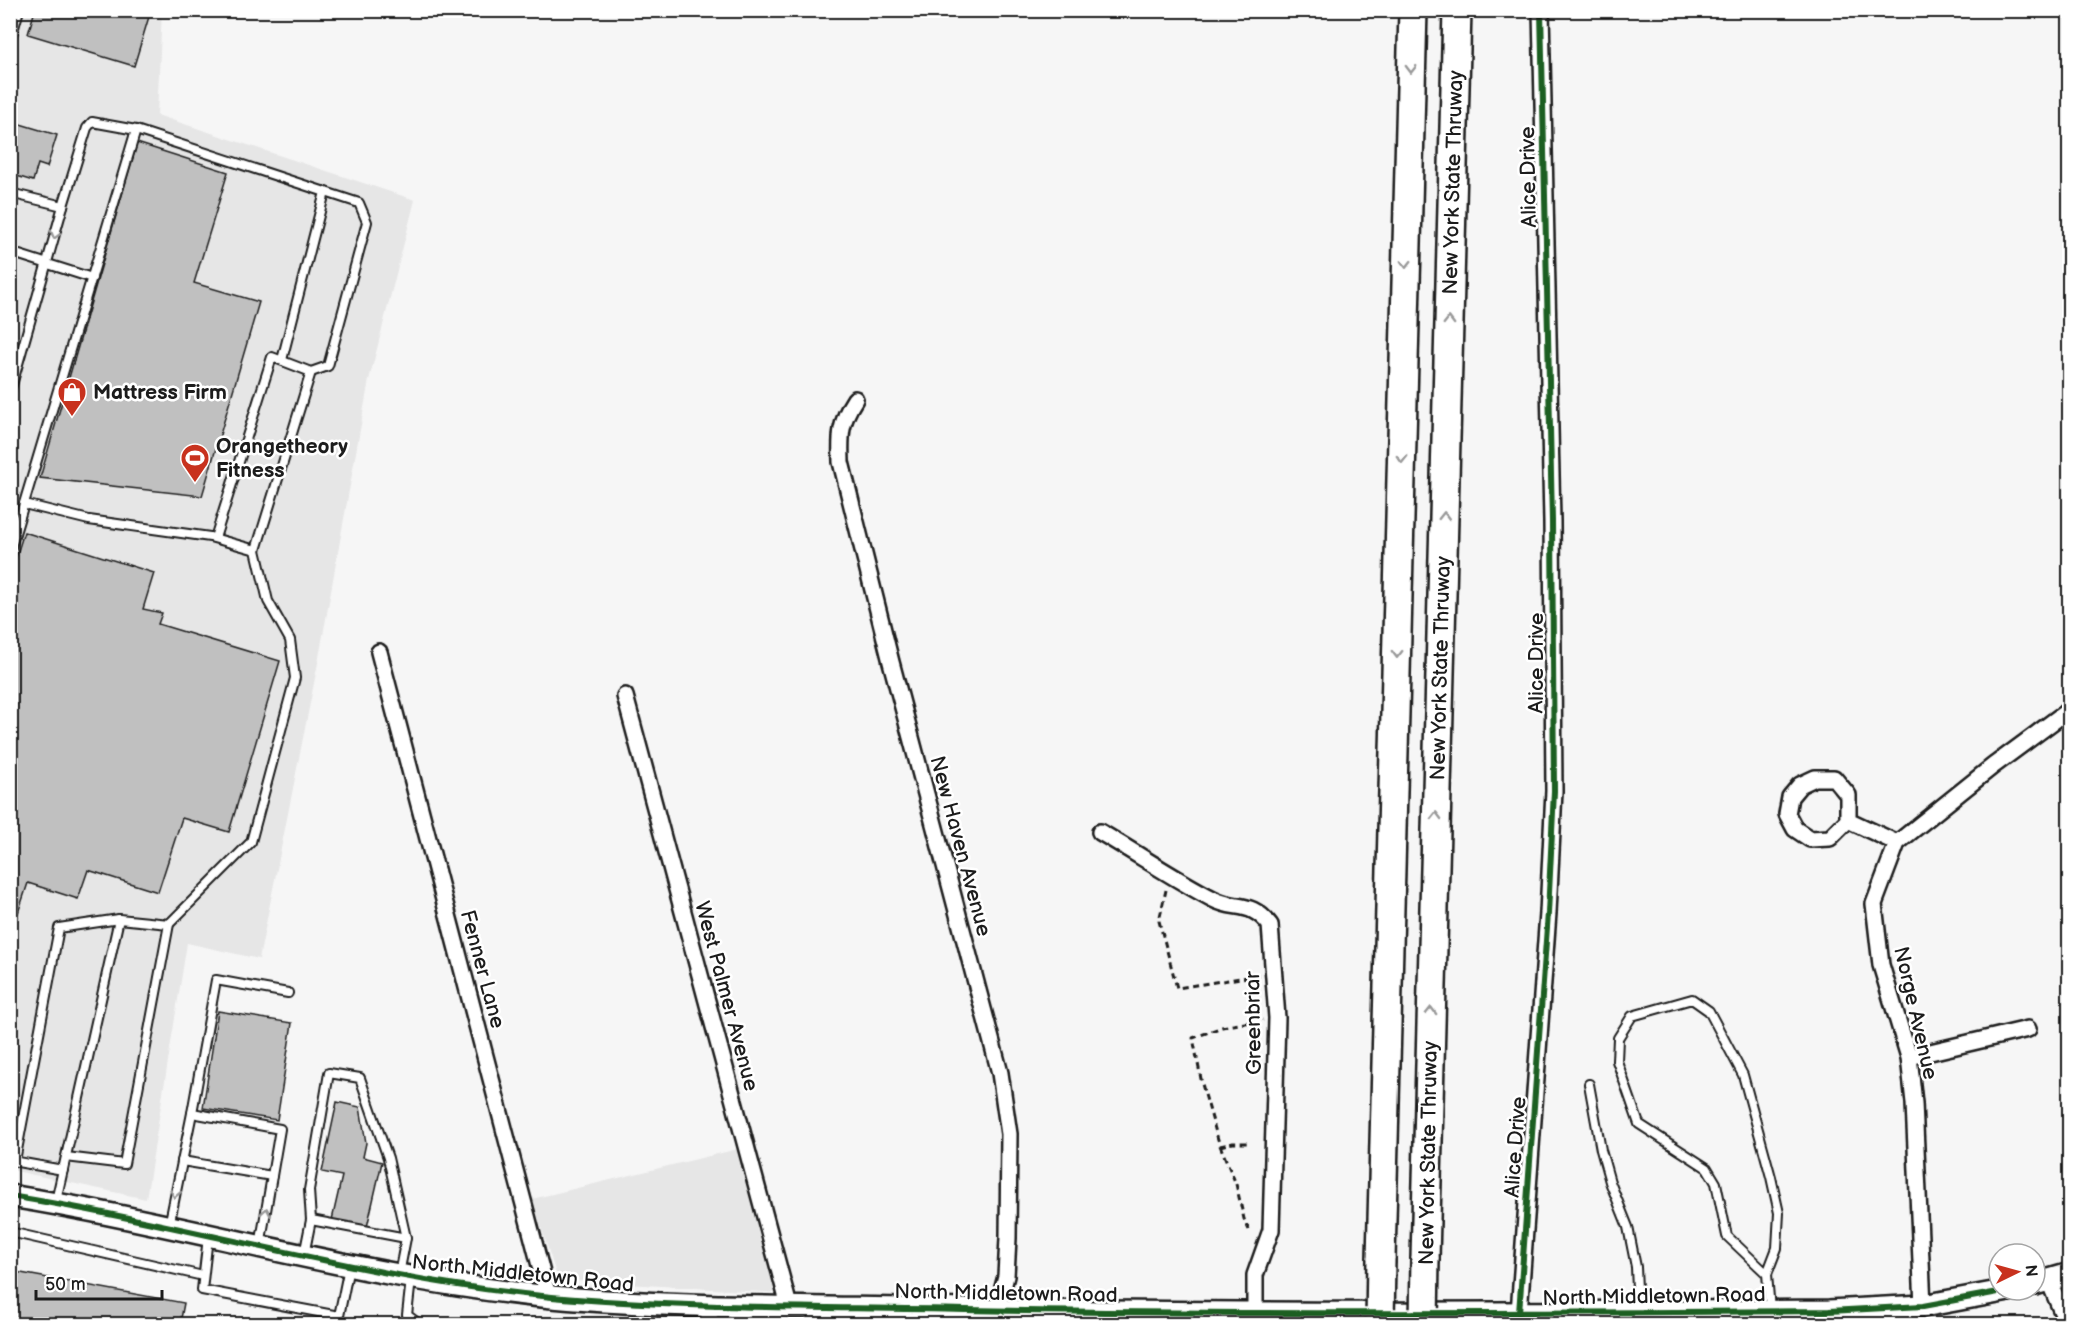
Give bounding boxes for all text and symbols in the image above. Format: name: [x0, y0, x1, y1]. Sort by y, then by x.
one-way arrow: [1405, 64, 1417, 73]
street label: New York State Thruway: [1438, 69, 1468, 295]
street label: Alice Drive: [1515, 126, 1542, 228]
one-way arrow: [50, 229, 62, 240]
one-way arrow: [1400, 259, 1413, 268]
one-way arrow: [1442, 317, 1455, 326]
shop icon: Mattress Firm: [56, 376, 88, 418]
place label: Mattress Firm: [93, 380, 227, 405]
place label: Orangetheory Fitness: [216, 434, 348, 483]
sports icon: Orangetheory Fitness: [179, 442, 211, 484]
one-way arrow: [1396, 454, 1408, 463]
one-way arrow: [1437, 512, 1450, 521]
street label: New York State Thruway: [1425, 555, 1456, 781]
street label: Alice Drive: [1524, 612, 1549, 714]
one-way arrow: [1391, 649, 1403, 658]
street label: New Haven Avenue: [924, 753, 997, 939]
one-way arrow: [1430, 812, 1442, 821]
street label: West Palmer Avenue: [689, 899, 764, 1094]
street label: Fenner Lane: [455, 907, 510, 1031]
street label: Norge Avenue: [1888, 944, 1943, 1082]
street label: Greenbriar: [1240, 971, 1267, 1075]
one-way arrow: [1425, 1007, 1438, 1016]
street label: New York State Thruway: [1414, 1040, 1443, 1265]
street label: Alice Drive: [1500, 1096, 1531, 1198]
one-way arrow: [169, 1189, 182, 1199]
one-way arrow: [260, 1207, 272, 1216]
north arrow: [1987, 1242, 2047, 1302]
street label: North Middletown Road: [411, 1249, 635, 1298]
scale bar: [36, 1263, 162, 1301]
text: N: [2020, 1264, 2040, 1278]
text: 50 m: [45, 1274, 86, 1295]
street label: North Middletown Road: [894, 1279, 1118, 1308]
street label: North Middletown Road: [1542, 1282, 1766, 1311]

